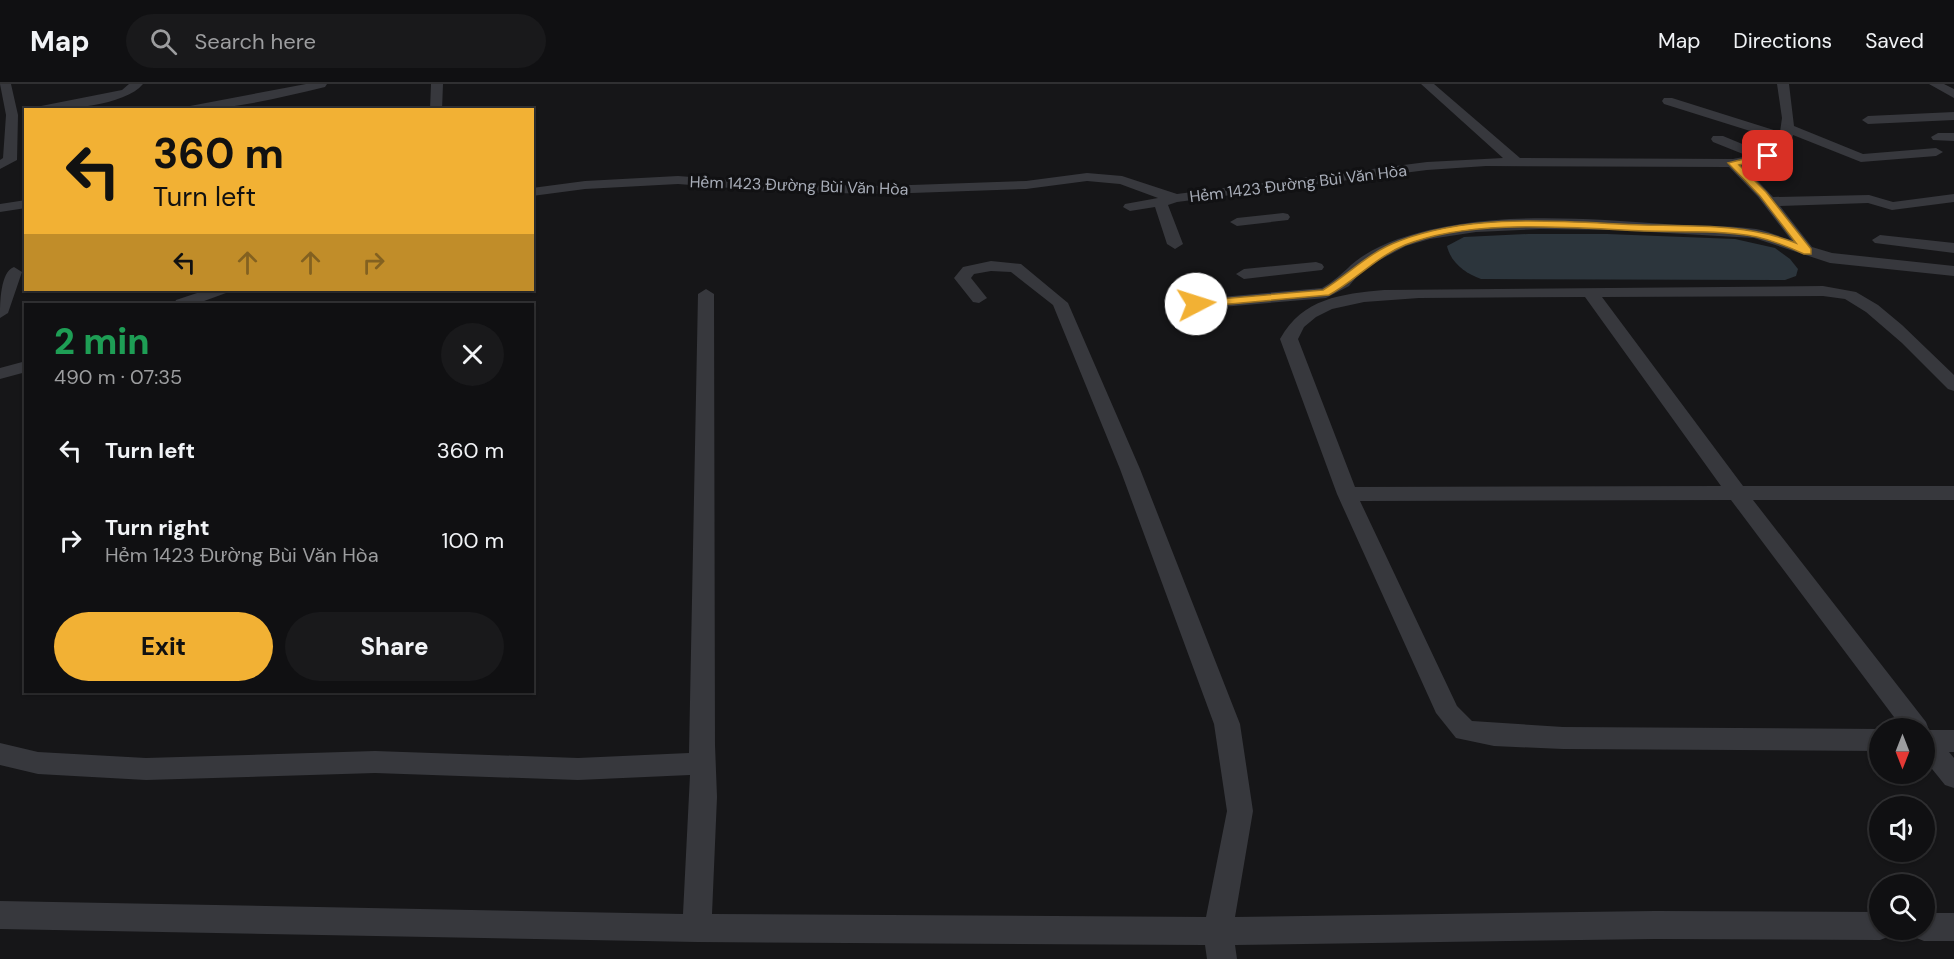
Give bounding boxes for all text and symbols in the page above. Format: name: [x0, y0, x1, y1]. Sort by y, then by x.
search box: [126, 14, 546, 68]
text: Map: [30, 23, 90, 60]
icon: search: [147, 25, 180, 58]
text: Search here: [195, 27, 316, 56]
text: Map: [1658, 27, 1700, 55]
text: Directions: [1733, 27, 1832, 55]
text: Saved: [1865, 27, 1924, 55]
text: 360 m: [153, 126, 284, 181]
pin: [1742, 130, 1793, 181]
icon: left: [54, 132, 132, 210]
icon: arrive: [1751, 139, 1784, 172]
street label: Hẻm 1423 Đường Bùi Văn Hòa: [1188, 160, 1408, 207]
street label: Hẻm 1423 Đường Bùi Văn Hòa: [689, 171, 909, 200]
text: Turn left: [153, 179, 256, 214]
icon: left: [168, 246, 201, 279]
icon: ahead: [231, 246, 264, 279]
icon: ahead: [294, 246, 327, 279]
icon: right: [357, 246, 390, 279]
position arrow: [1164, 272, 1228, 336]
text: 2 min: [54, 318, 150, 365]
button: close: [441, 323, 504, 386]
text: 490 m · 07:35: [54, 364, 182, 390]
icon: left: [54, 434, 87, 467]
text: Turn left: [105, 436, 195, 465]
text: 360 m: [437, 436, 504, 465]
text: Turn right: [105, 513, 210, 542]
icon: right: [54, 524, 87, 557]
text: 100 m: [442, 526, 504, 555]
text: Hẻm 1423 Đường Bùi Văn Hòa: [105, 542, 379, 568]
button: Exit: [54, 612, 273, 681]
button: Share: [285, 612, 504, 681]
north arrow: [1869, 718, 1935, 784]
map controls: [1869, 718, 1935, 940]
button: sound: [1869, 796, 1935, 862]
button: search: [1869, 874, 1935, 940]

